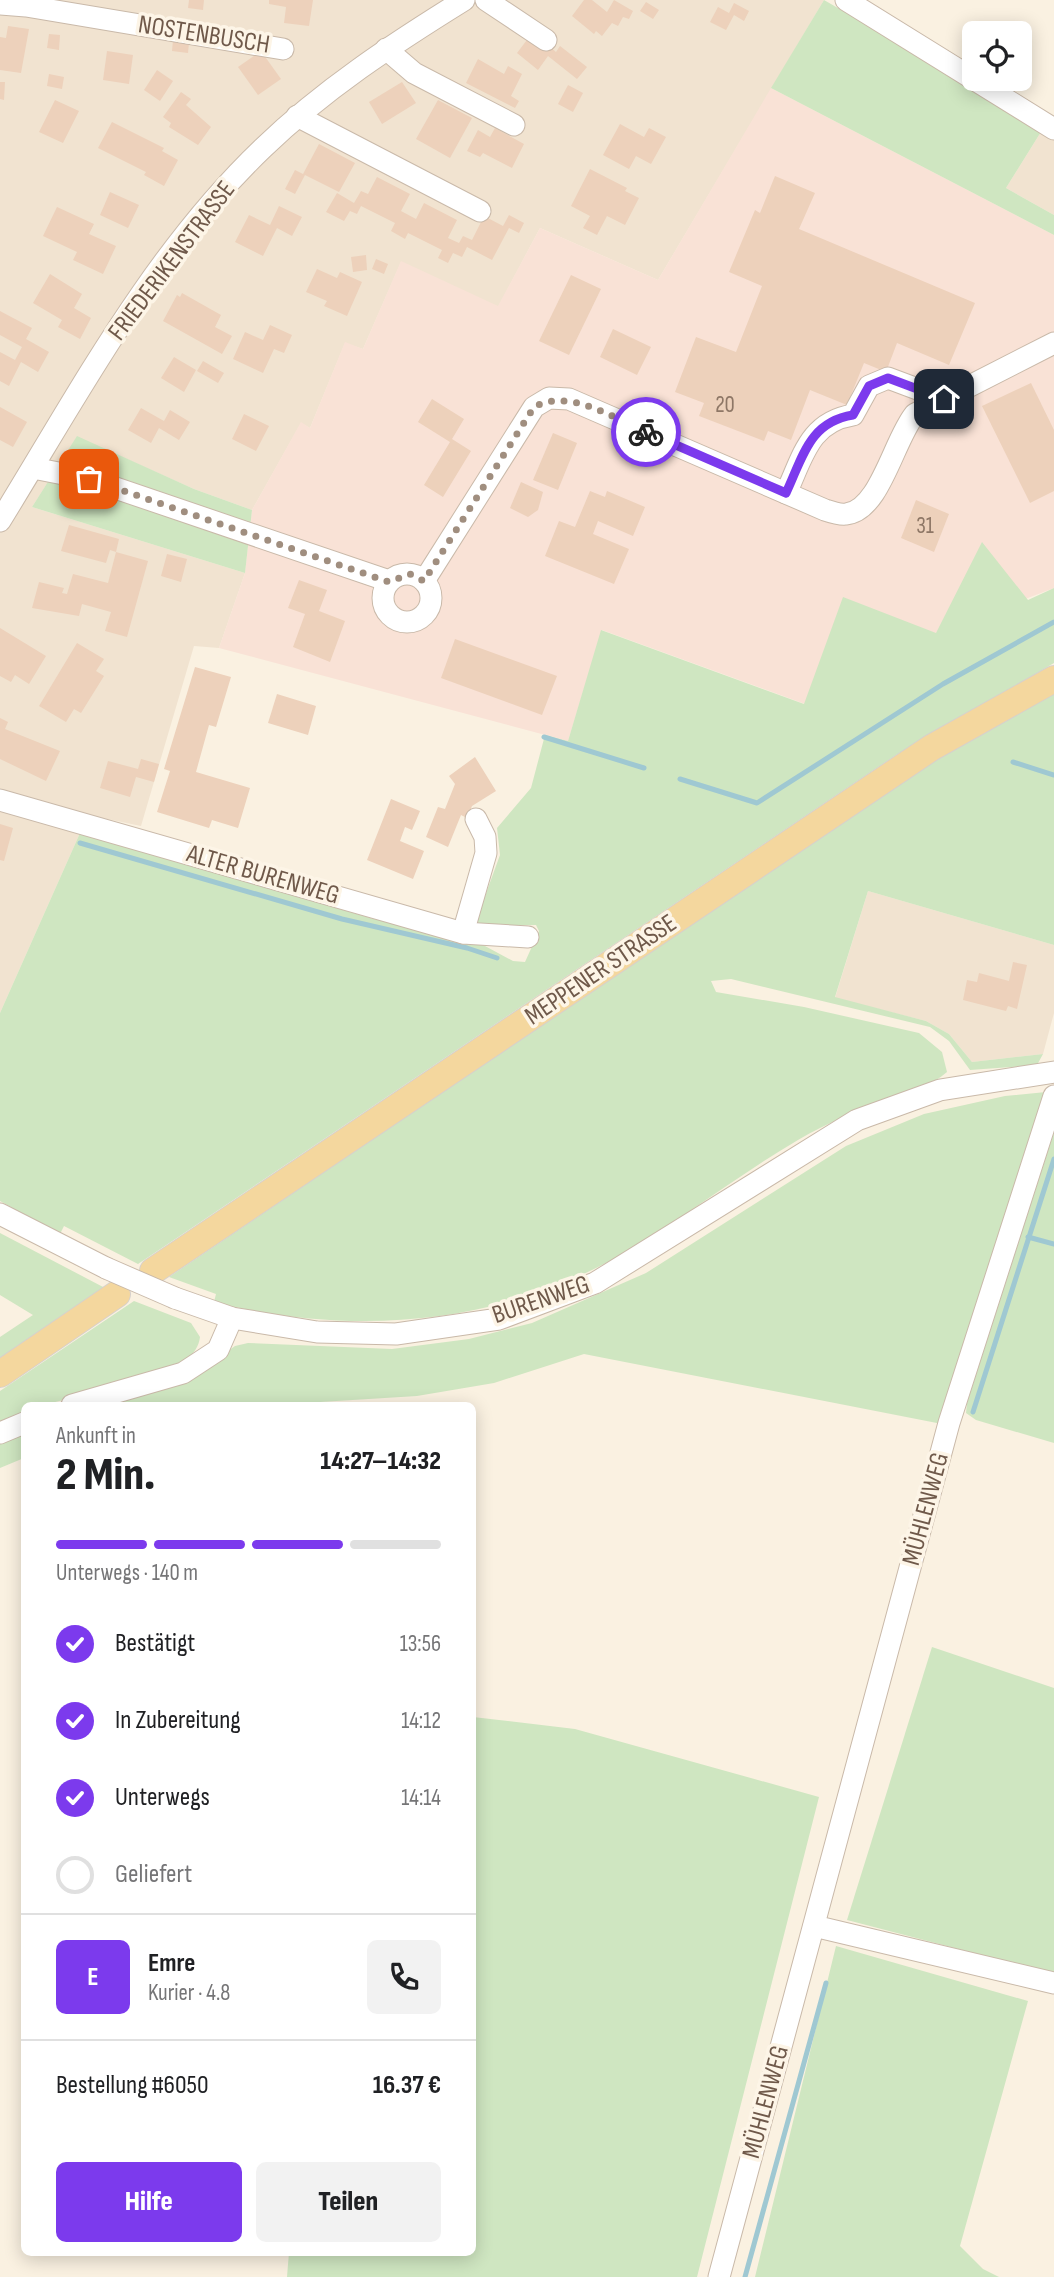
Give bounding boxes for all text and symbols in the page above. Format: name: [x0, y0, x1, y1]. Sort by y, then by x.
street label: NOSTENBUSCH: [136, 9, 272, 61]
map controls: [962, 21, 1032, 91]
button: locate: [962, 21, 1032, 91]
street label: FRIEDERIKENSTRASSE: [102, 175, 242, 347]
pin: [914, 369, 974, 429]
icon: home: [925, 380, 963, 418]
house number: 20: [715, 391, 735, 419]
courier: [611, 397, 681, 467]
icon: bike: [627, 413, 665, 451]
pin: [59, 449, 119, 509]
icon: bag: [70, 460, 108, 498]
house number: 31: [916, 512, 934, 540]
street label: ALTER BURENWEG: [182, 838, 343, 912]
street label: MEPPENER STRASSE: [519, 908, 683, 1032]
street label: BURENWEG: [488, 1269, 594, 1331]
text: Ankunft in: [56, 1422, 136, 1450]
text: 14:27–14:32: [320, 1446, 441, 1477]
text: 2 Min.: [56, 1448, 155, 1503]
street label: MÜHLENWEG: [896, 1449, 956, 1569]
text: Unterwegs · 140 m: [56, 1559, 198, 1587]
icon: check: [56, 1625, 94, 1663]
text: Bestätigt: [115, 1628, 195, 1659]
text: 13:56: [400, 1630, 441, 1658]
icon: check: [56, 1702, 94, 1740]
text: In Zubereitung: [115, 1705, 241, 1736]
text: 14:12: [401, 1707, 441, 1735]
icon: check: [56, 1779, 94, 1817]
text: Unterwegs: [115, 1782, 210, 1813]
text: 14:14: [401, 1784, 441, 1812]
text: Geliefert: [115, 1859, 192, 1890]
button: phone: [367, 1940, 441, 2014]
text: Emre: [148, 1948, 195, 1979]
text: E: [87, 1962, 99, 1993]
text: Kurier · 4.8: [148, 1979, 230, 2007]
street label: MÜHLENWEG: [736, 2042, 796, 2162]
text: Bestellung #6050: [56, 2070, 209, 2101]
text: 16.37 €: [373, 2070, 441, 2101]
button: Hilfe: [56, 2162, 242, 2242]
button: Teilen: [256, 2162, 441, 2242]

